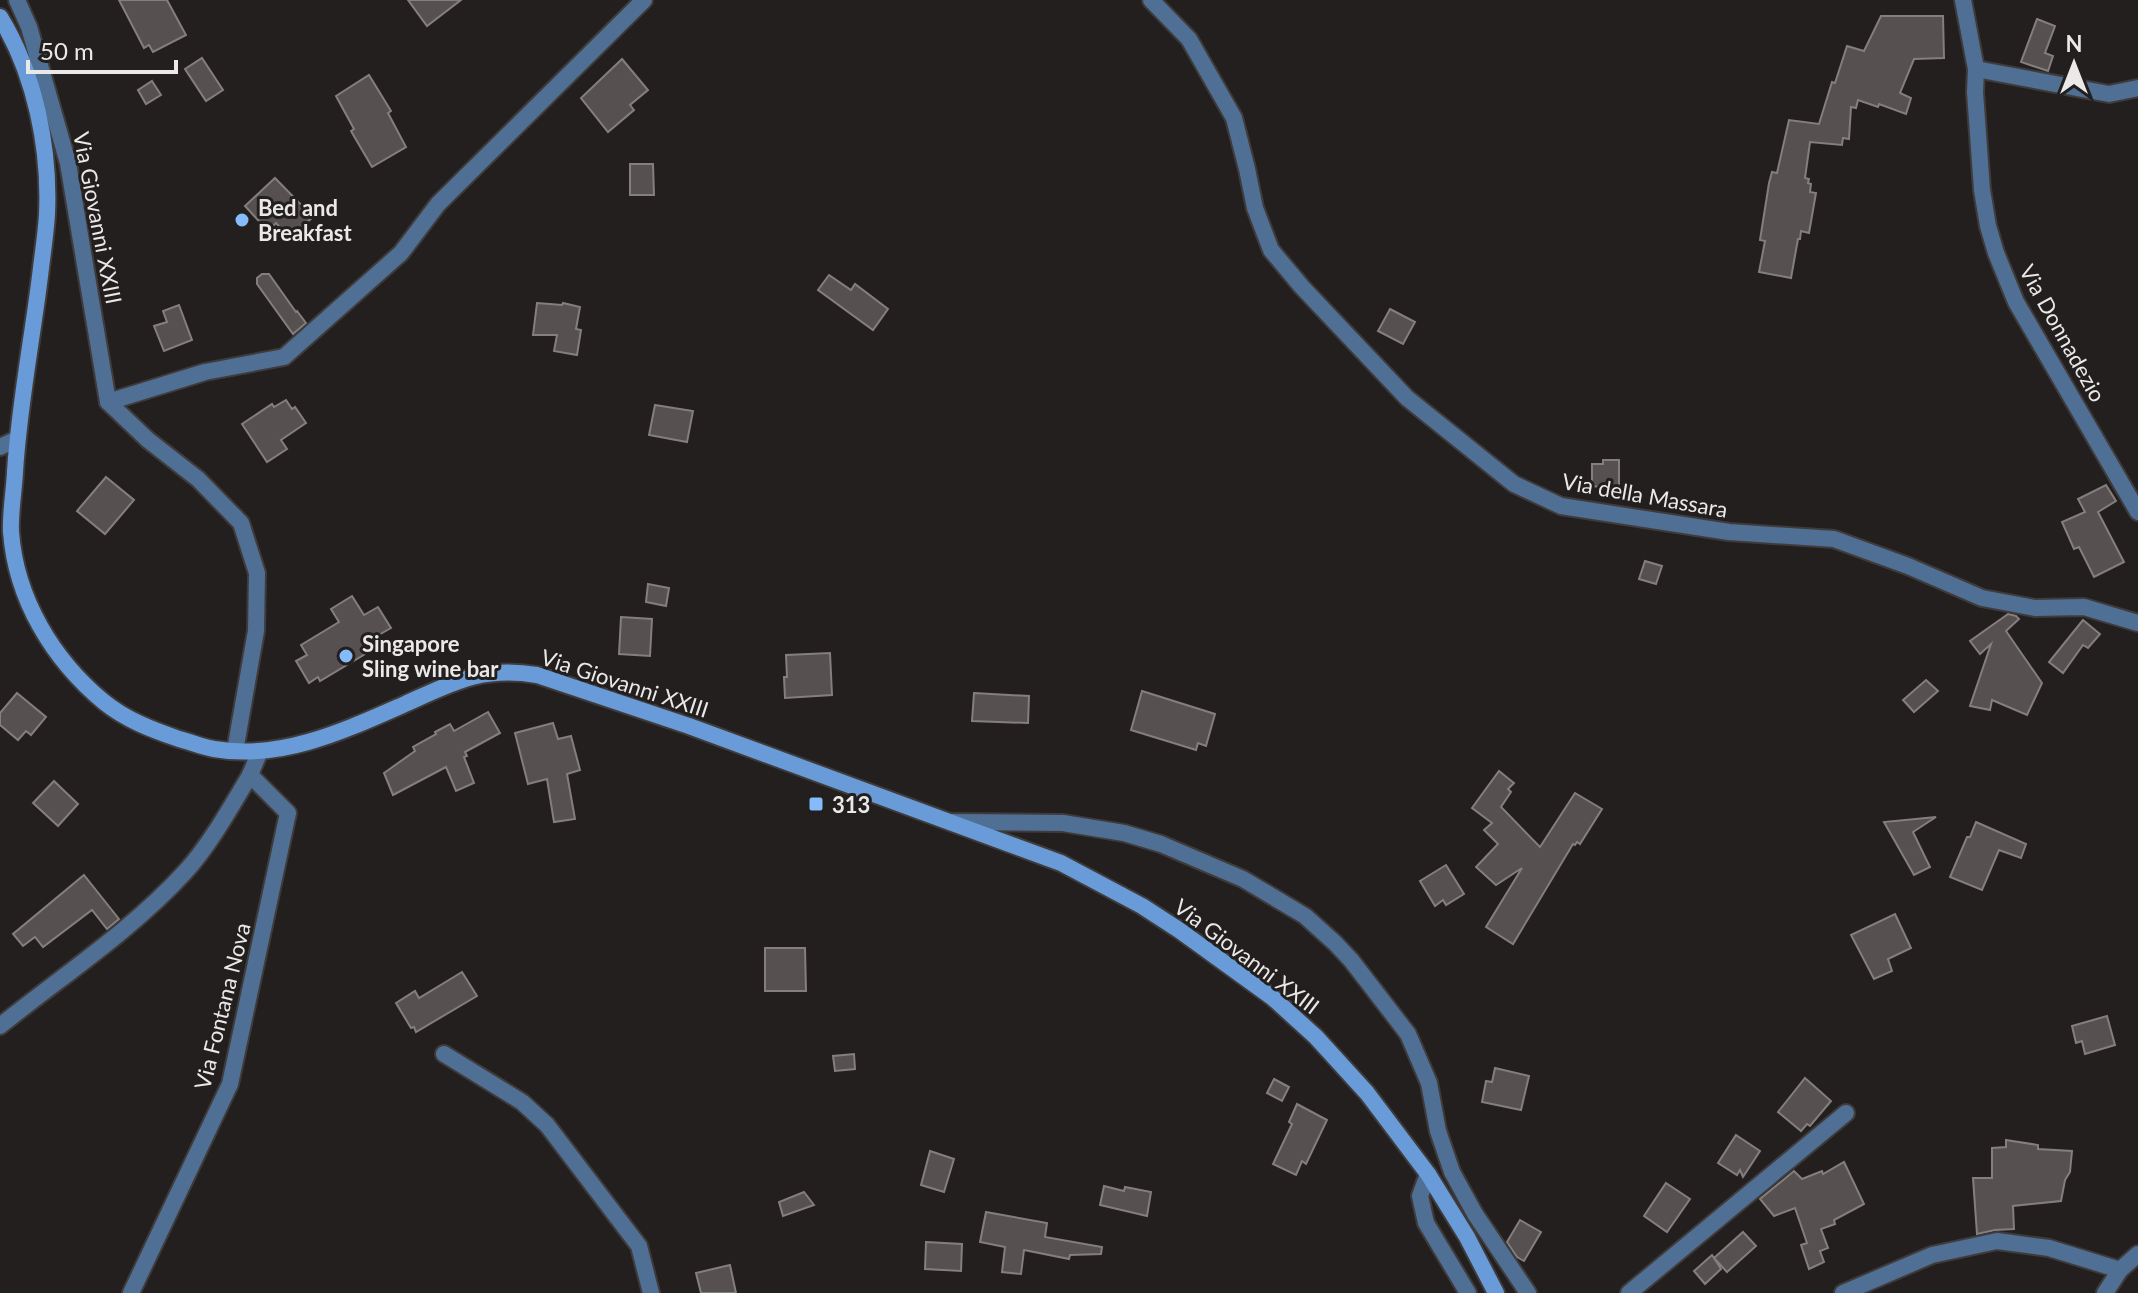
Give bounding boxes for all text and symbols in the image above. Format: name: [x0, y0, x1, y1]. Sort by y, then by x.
scale bar: [28, 24, 176, 74]
north arrow: [2034, 24, 2114, 104]
text: N: [2066, 30, 2082, 57]
text: 50 m: [40, 36, 94, 65]
street label: Via Giovanni XXIII: [68, 130, 128, 306]
place label: Bed and Breakfast: [258, 194, 353, 246]
marker: Bed and Breakfast: [233, 211, 251, 229]
street label: Via Donnadezio: [2014, 260, 2112, 406]
street label: Via della Massara: [1560, 467, 1730, 523]
place label: Singapore Sling wine bar: [362, 630, 499, 682]
street label: Via Giovanni XXIII: [538, 643, 712, 723]
marker: Singapore Sling wine bar: [337, 647, 355, 665]
place label: 313: [832, 791, 870, 818]
marker: 313: [807, 795, 825, 813]
street label: Via Giovanni XXIII: [1169, 893, 1325, 1019]
street label: Via Fontana Nova: [188, 920, 256, 1092]

